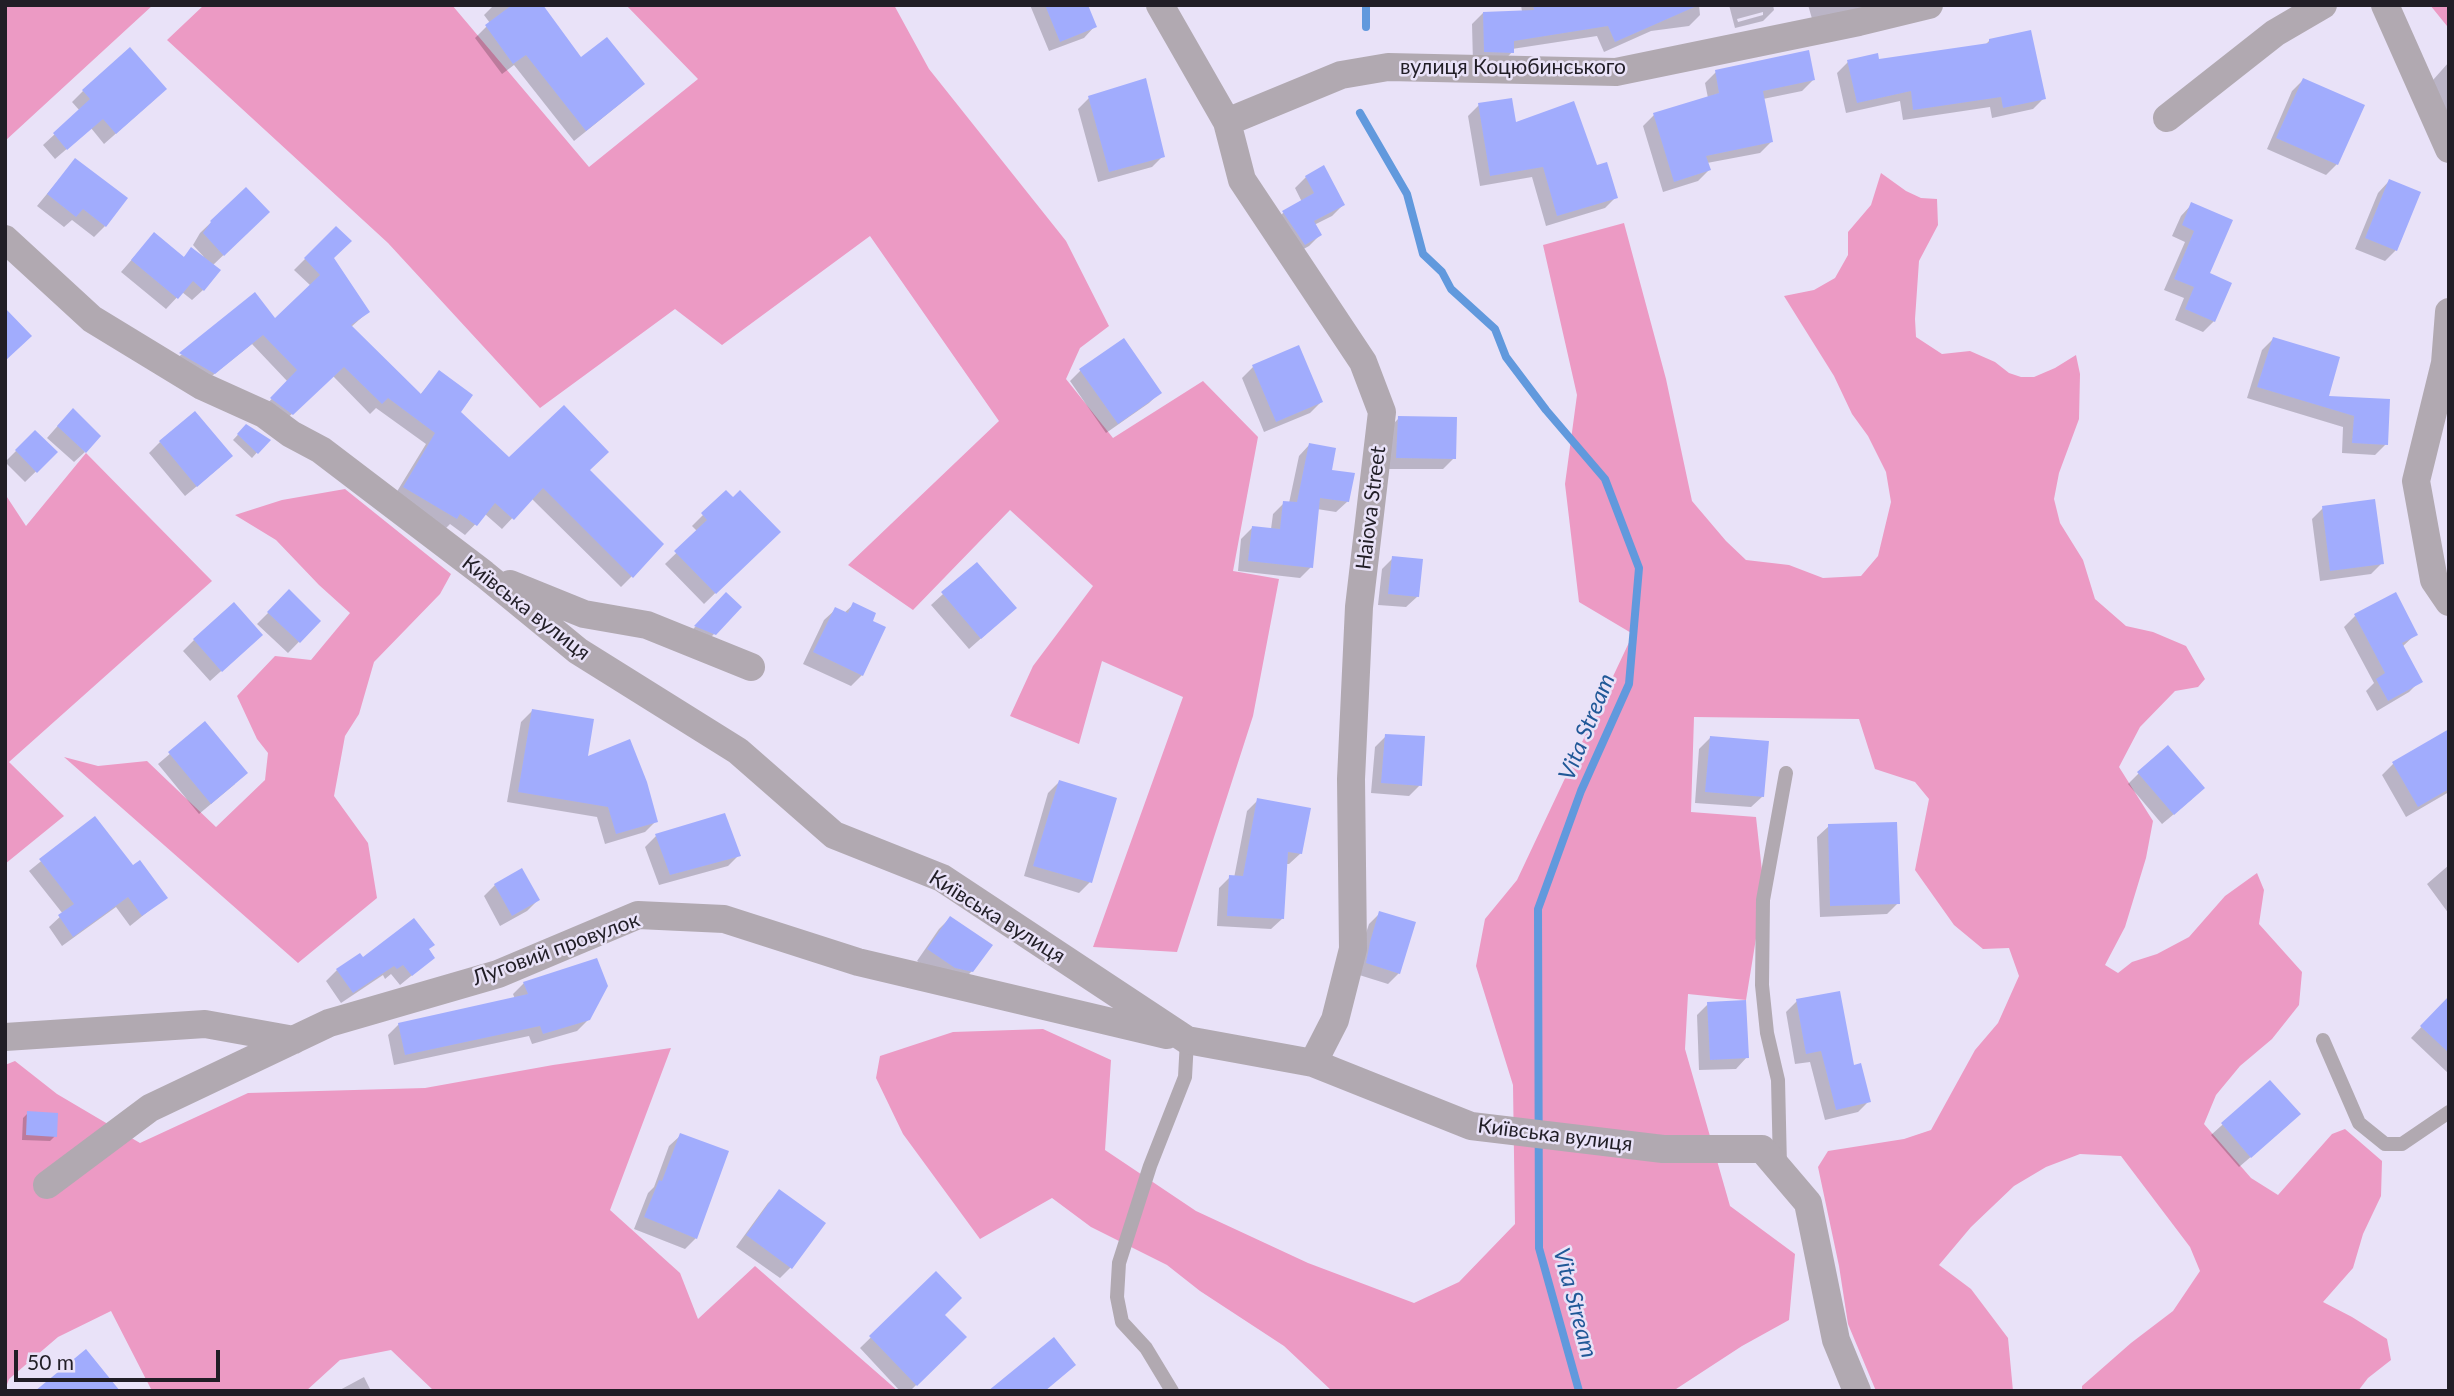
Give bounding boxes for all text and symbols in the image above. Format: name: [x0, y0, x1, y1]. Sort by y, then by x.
street label: вулиця Коцюбинського: [1400, 54, 1626, 80]
street label: Haiova Street: [1351, 445, 1391, 571]
street label: Київська вулиця: [457, 550, 595, 666]
water label: Vita Stream: [1553, 670, 1621, 784]
street label: Київська вулиця: [924, 865, 1070, 969]
street label: Луговий провулок: [469, 907, 643, 991]
street label: Київська вулиця: [1476, 1113, 1634, 1157]
water label: Vita Stream: [1547, 1245, 1603, 1361]
scale bar: [18, 1336, 224, 1380]
text: 50 m: [27, 1349, 74, 1374]

